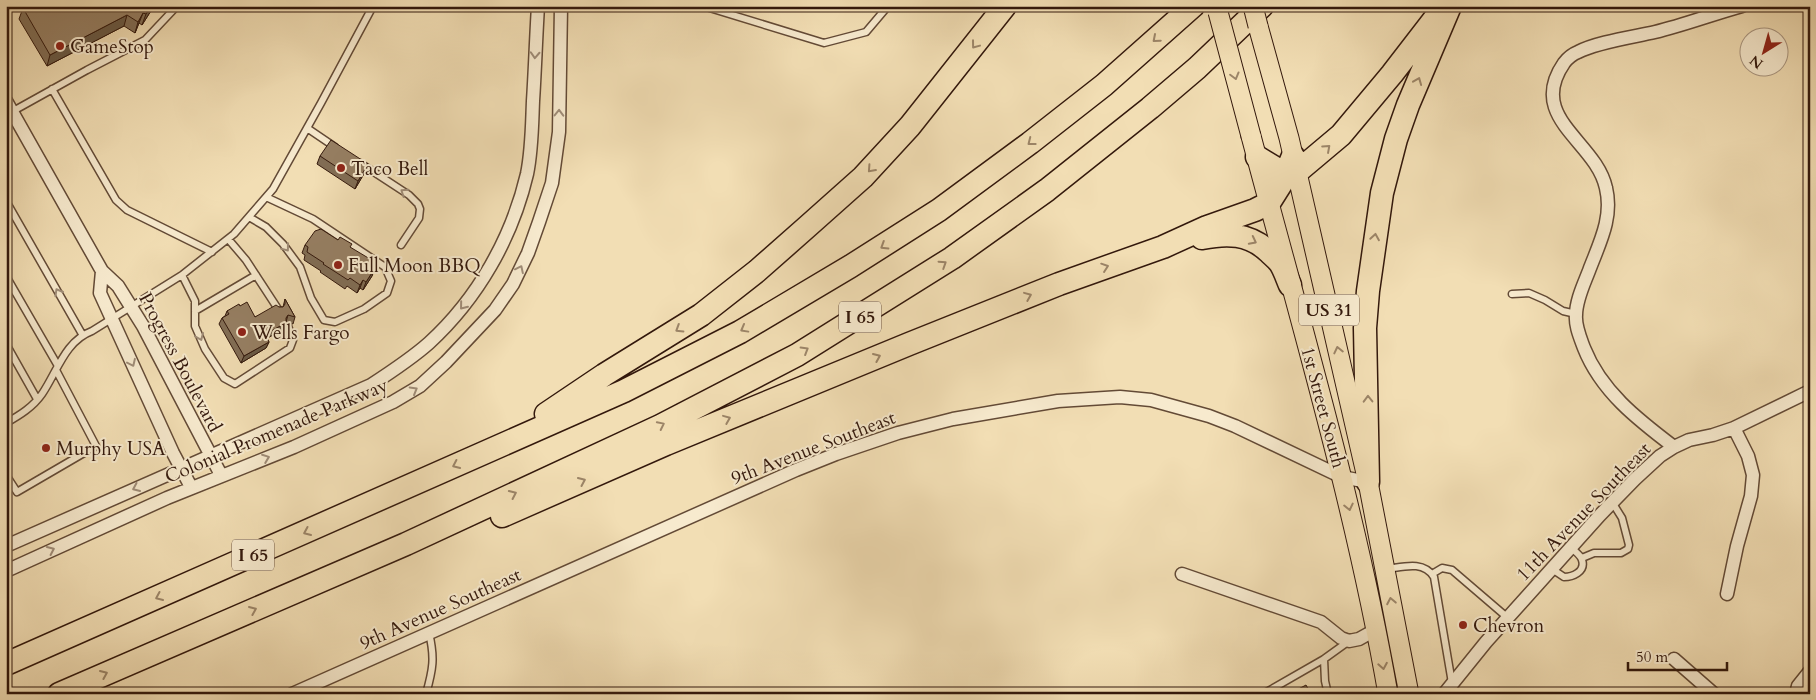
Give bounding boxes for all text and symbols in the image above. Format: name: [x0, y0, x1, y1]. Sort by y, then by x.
north arrow: [1738, 28, 1788, 78]
one-way arrow: [1153, 33, 1162, 42]
place label: GameStop: [70, 34, 154, 60]
one-way arrow: [973, 39, 981, 48]
marker: GameStop: [54, 40, 66, 52]
one-way arrow: [530, 51, 541, 59]
text: N: [1746, 51, 1767, 73]
one-way arrow: [1230, 72, 1240, 80]
one-way arrow: [1412, 77, 1422, 85]
one-way arrow: [554, 109, 564, 116]
one-way arrow: [1027, 136, 1037, 145]
one-way arrow: [1321, 145, 1330, 154]
place label: Taco Bell: [351, 156, 429, 182]
marker: Taco Bell: [335, 162, 347, 174]
one-way arrow: [867, 164, 876, 173]
one-way arrow: [400, 189, 410, 198]
one-way arrow: [1369, 232, 1380, 240]
one-way arrow: [1248, 235, 1257, 245]
one-way arrow: [880, 239, 889, 249]
one-way arrow: [280, 242, 288, 251]
place label: Full Moon BBQ: [348, 253, 481, 279]
marker: Full Moon BBQ: [332, 259, 344, 271]
one-way arrow: [937, 261, 946, 271]
one-way arrow: [1100, 263, 1109, 273]
one-way arrow: [514, 265, 524, 274]
street label: Progress Boulevard: [132, 288, 228, 437]
one-way arrow: [54, 289, 64, 298]
one-way arrow: [1023, 292, 1032, 302]
road number: US 31: [1299, 294, 1359, 326]
one-way arrow: [460, 300, 468, 309]
road number: I 65: [839, 302, 881, 332]
place label: Wells Fargo: [251, 320, 350, 346]
one-way arrow: [675, 323, 684, 332]
one-way arrow: [741, 323, 750, 333]
marker: Wells Fargo: [236, 326, 248, 338]
one-way arrow: [193, 332, 204, 341]
street label: 1st Street South: [1294, 344, 1352, 471]
one-way arrow: [1333, 345, 1344, 354]
one-way arrow: [799, 347, 808, 357]
one-way arrow: [872, 353, 881, 364]
one-way arrow: [126, 358, 136, 367]
street label: Colonial Promenade Parkway: [161, 372, 392, 490]
one-way arrow: [408, 386, 417, 396]
one-way arrow: [1362, 394, 1373, 402]
street label: 9th Avenue Southeast: [728, 405, 899, 491]
one-way arrow: [722, 415, 731, 426]
one-way arrow: [656, 421, 665, 432]
place label: Murphy USA: [56, 436, 166, 462]
street label: 11th Avenue Southeast: [1511, 437, 1657, 587]
marker: Murphy USA: [40, 442, 52, 454]
one-way arrow: [261, 454, 270, 464]
one-way arrow: [452, 459, 461, 470]
one-way arrow: [577, 476, 586, 487]
one-way arrow: [132, 482, 141, 493]
one-way arrow: [508, 490, 517, 500]
one-way arrow: [1343, 502, 1354, 511]
one-way arrow: [303, 525, 312, 536]
road number: I 65: [232, 540, 274, 570]
one-way arrow: [45, 547, 54, 557]
street label: 9th Avenue Southeast: [356, 562, 525, 656]
one-way arrow: [155, 591, 164, 602]
one-way arrow: [1387, 597, 1397, 606]
one-way arrow: [248, 606, 257, 617]
place label: Chevron: [1473, 613, 1544, 639]
marker: Chevron: [1457, 619, 1469, 631]
scale bar: [1628, 640, 1727, 672]
text: 50 m: [1636, 647, 1668, 667]
one-way arrow: [1378, 661, 1388, 670]
one-way arrow: [99, 670, 108, 681]

